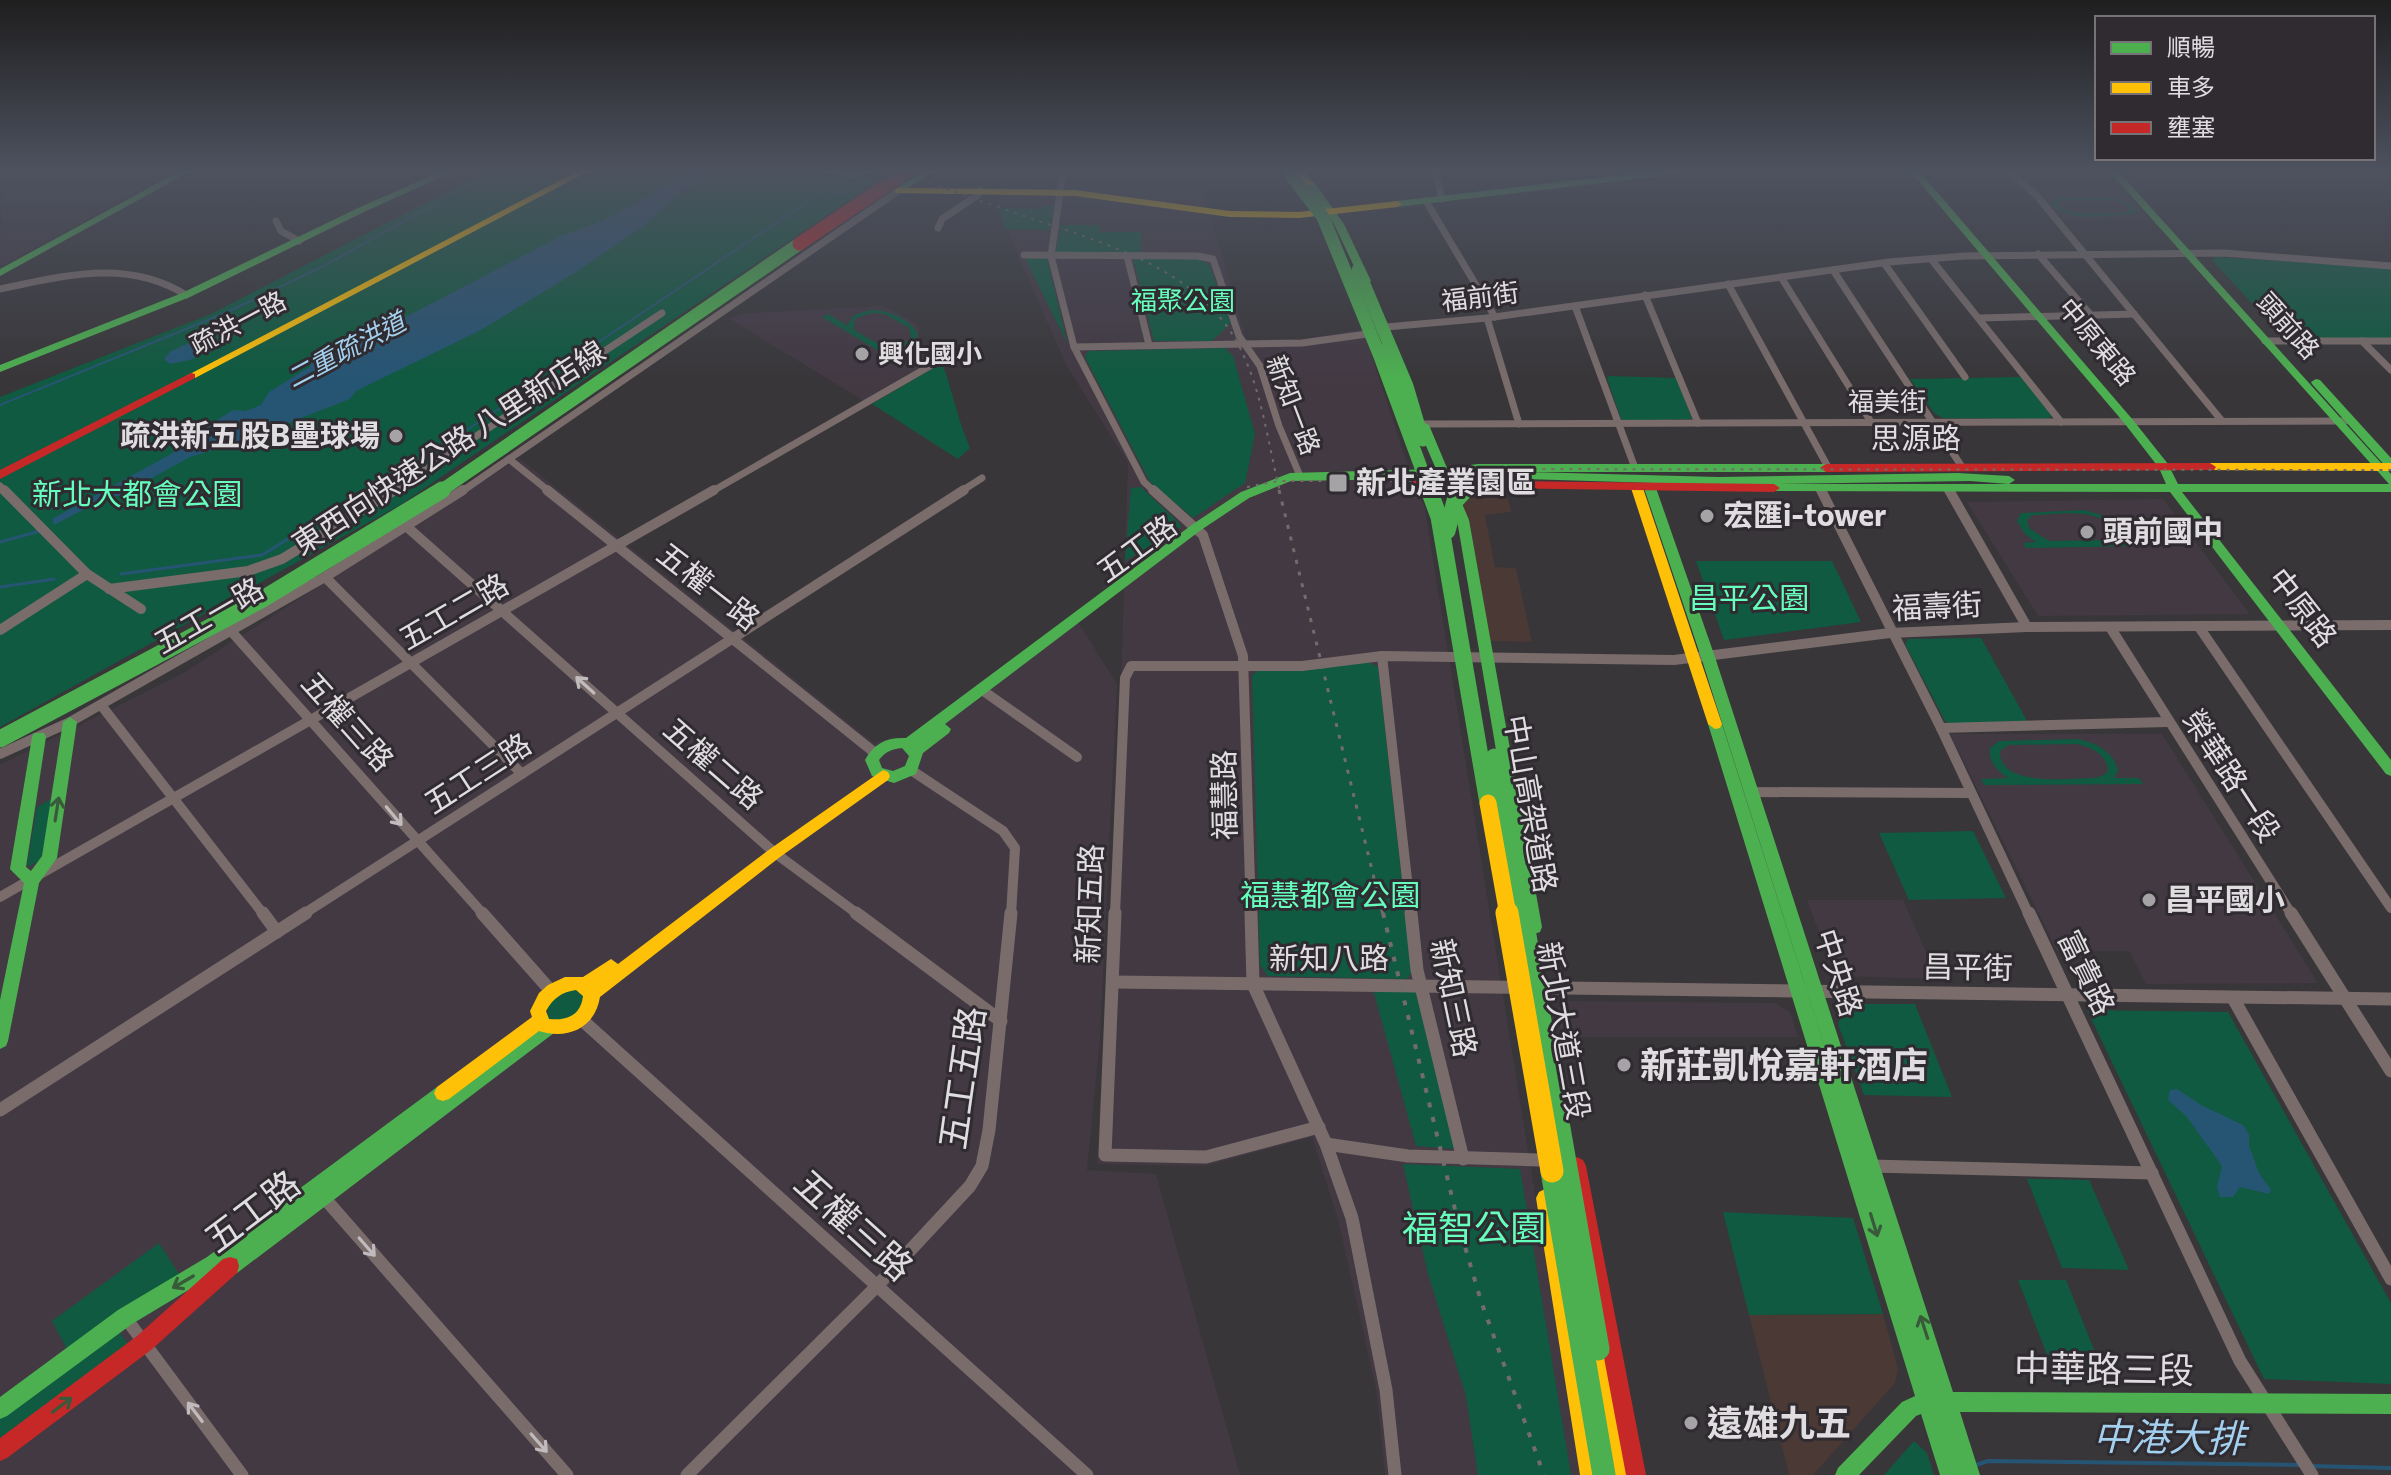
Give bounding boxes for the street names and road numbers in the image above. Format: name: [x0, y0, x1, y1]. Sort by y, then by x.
street label: 福前街: [1439, 275, 1520, 316]
street label: 疏洪一路: [184, 284, 290, 360]
street label: 頭前路: [2251, 286, 2327, 364]
street label: 中原東路: [2053, 291, 2143, 391]
street label: 東西向快速公路 八里新店線: [284, 331, 611, 561]
street label: 新知一路: [1261, 350, 1328, 459]
street label: 福美街: [1848, 385, 1926, 416]
street label: 思源路: [1871, 418, 1961, 455]
street label: 五工路: [1088, 506, 1183, 588]
street label: 五權一路: [651, 534, 768, 637]
street label: 中原路: [2262, 560, 2346, 653]
street label: 五工二路: [392, 564, 514, 656]
street label: 五工一路: [147, 568, 269, 660]
street label: 福壽街: [1891, 584, 1983, 625]
street label: 五權三路: [295, 663, 403, 777]
street label: 榮華路一段: [2177, 702, 2289, 848]
street label: 五權二路: [657, 709, 772, 815]
street label: 中山高架道路: [1499, 712, 1566, 895]
street label: 五工三路: [416, 724, 537, 820]
street label: 福慧路: [1203, 750, 1242, 840]
street label: 新知五路: [1067, 843, 1108, 965]
street label: 富貴路: [2052, 923, 2125, 1020]
street label: 中央路: [1809, 924, 1872, 1021]
street label: 新知三路: [1425, 935, 1486, 1060]
street label: 新知八路: [1269, 938, 1389, 975]
street label: 新北大道三段: [1532, 939, 1599, 1122]
street label: 昌平街: [1923, 946, 2013, 985]
street label: 五工五路: [928, 1003, 992, 1152]
street label: 五工路: [194, 1159, 307, 1259]
street label: 五權三路: [787, 1159, 924, 1288]
street label: 中華路三段: [2014, 1343, 2194, 1391]

